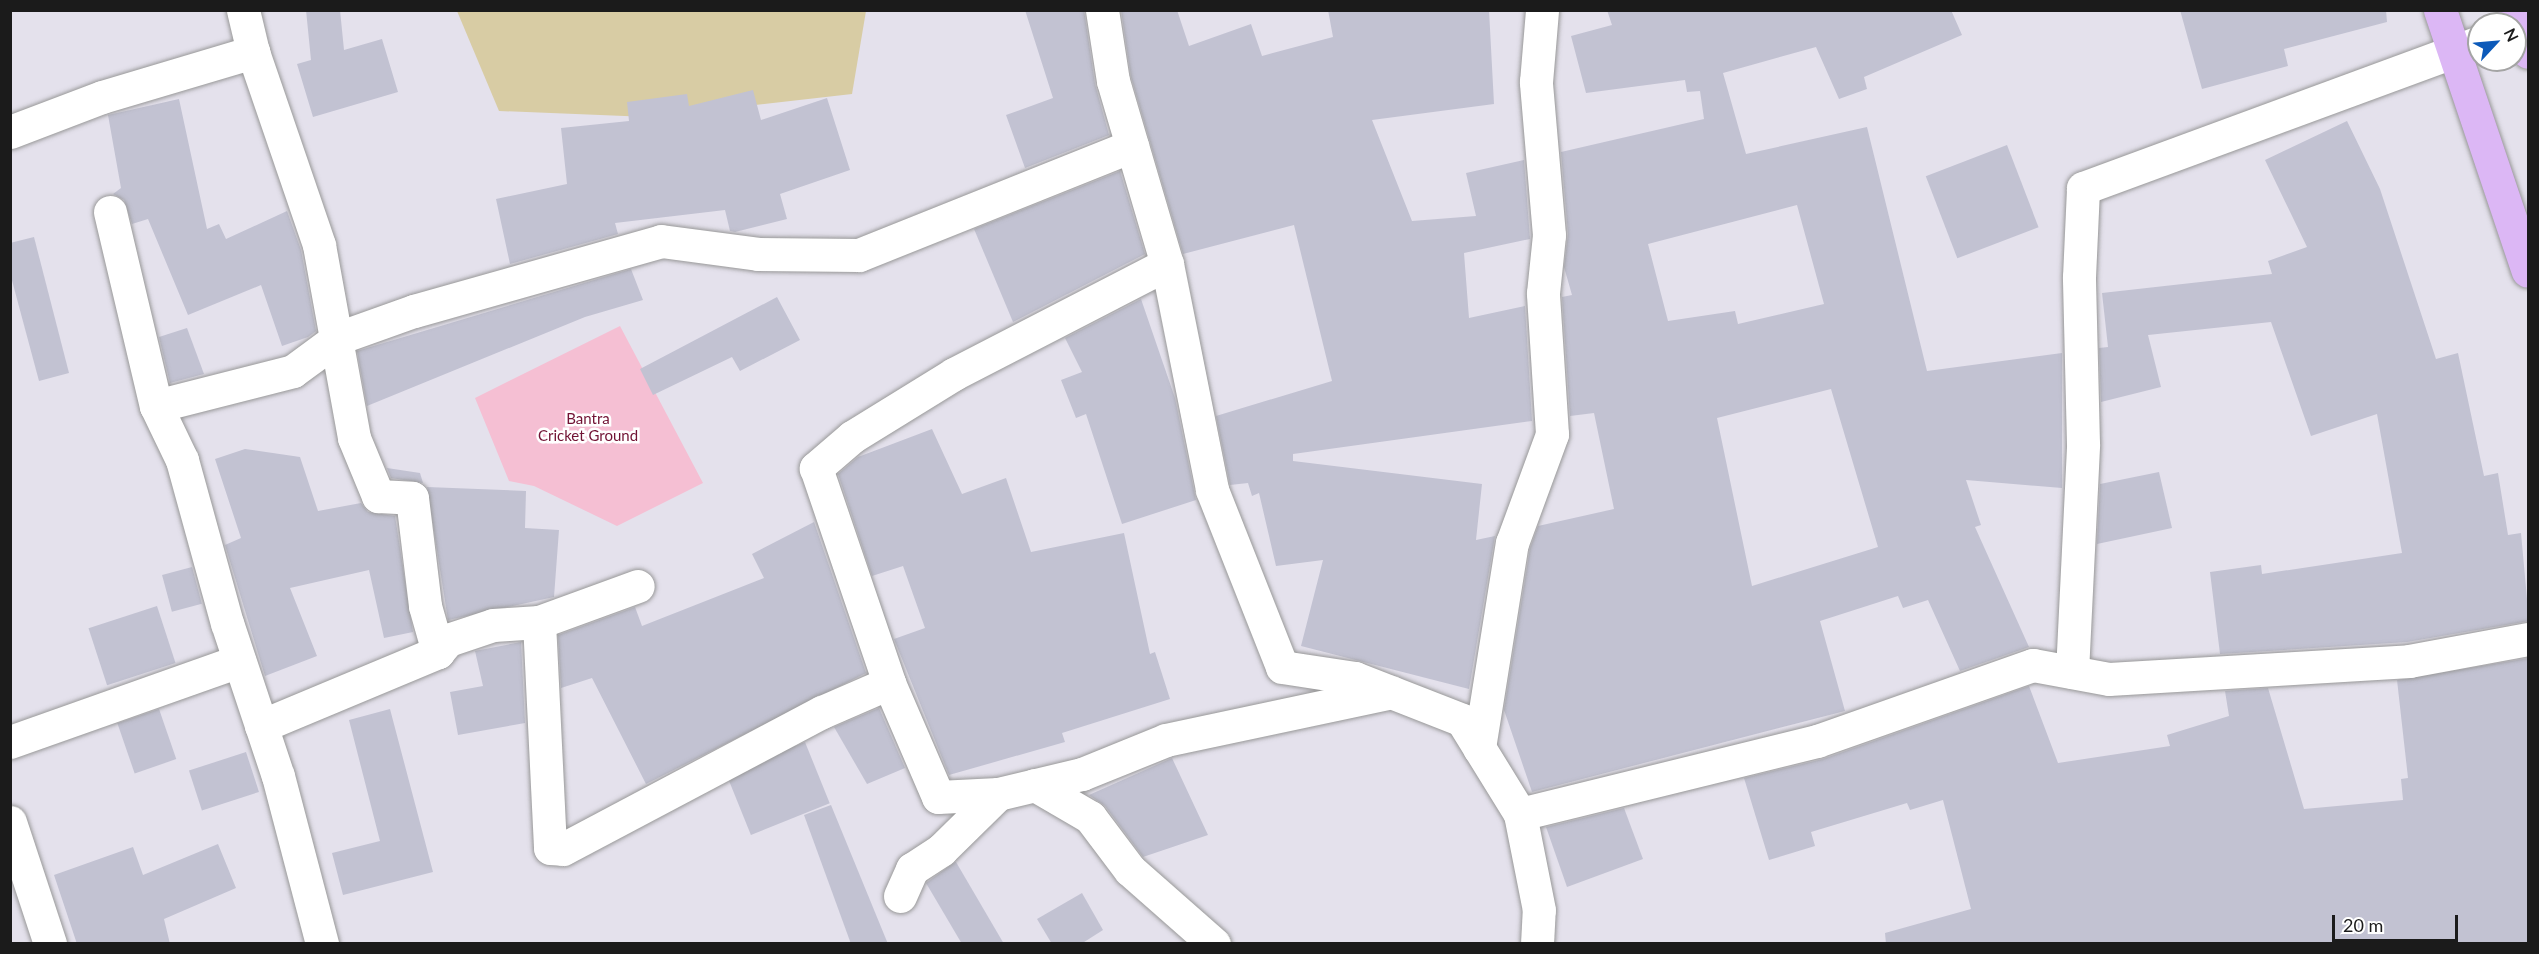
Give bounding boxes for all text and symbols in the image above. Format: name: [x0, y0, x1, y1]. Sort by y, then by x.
north arrow: [2467, 12, 2527, 72]
text: N: [2501, 25, 2523, 44]
park label: Bantra Cricket Ground: [538, 409, 638, 444]
scale bar: [2335, 903, 2461, 941]
text: 20 m: [2343, 914, 2383, 936]

